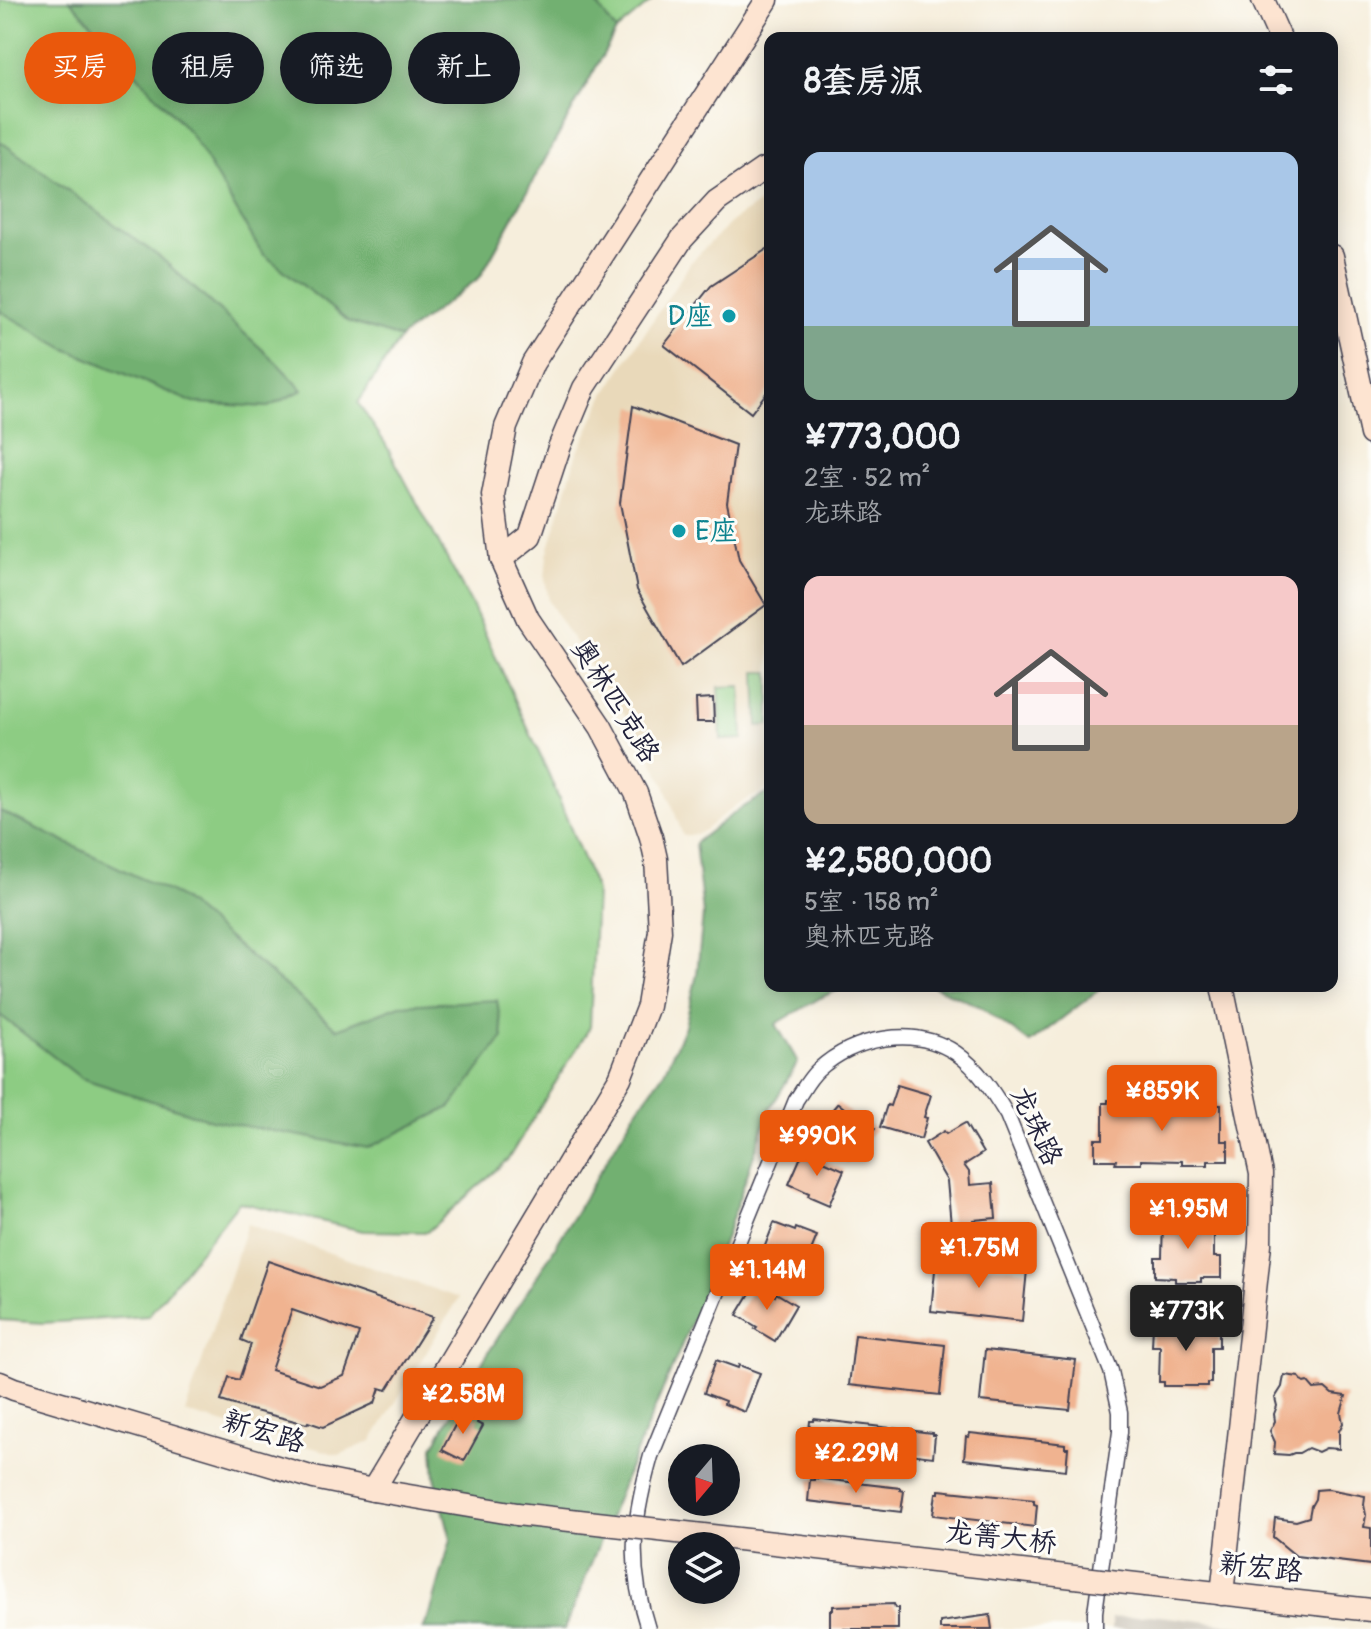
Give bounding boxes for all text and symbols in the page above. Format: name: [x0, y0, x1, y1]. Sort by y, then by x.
chip: 买房: [24, 32, 136, 104]
chip: 租房: [152, 32, 264, 104]
chip: 筛选: [280, 32, 392, 104]
chip: 新上: [408, 32, 520, 104]
icon: filters: [1254, 58, 1298, 102]
text: 8套房源: [804, 60, 923, 103]
icon: home: [979, 204, 1123, 348]
place label: D座: [667, 299, 713, 334]
marker: D座: [720, 307, 738, 325]
text: ¥773,000: [804, 416, 961, 459]
text: 2室 · 52 m²: [804, 462, 930, 494]
text: 龙珠路: [804, 497, 882, 529]
place label: E座: [695, 514, 738, 549]
marker: E座: [670, 522, 688, 540]
icon: home: [979, 628, 1123, 772]
street label: 奥林匹克路: [563, 632, 667, 770]
text: ¥2,580,000: [804, 840, 992, 883]
text: 5室 · 158 m²: [804, 886, 939, 918]
text: 奥林匹克路: [804, 921, 934, 953]
pin: ¥859K: [1106, 1065, 1218, 1133]
text: ¥859K: [1125, 1075, 1199, 1107]
street label: 龙珠路: [1002, 1081, 1070, 1171]
pin: ¥990K: [761, 1110, 873, 1178]
text: ¥990K: [778, 1120, 856, 1152]
pin: ¥1.95M: [1123, 1183, 1253, 1251]
text: ¥1.95M: [1148, 1193, 1228, 1225]
pin: ¥1.75M: [914, 1222, 1044, 1290]
text: ¥1.75M: [939, 1232, 1019, 1264]
pin: ¥1.14M: [702, 1244, 832, 1312]
text: ¥1.14M: [728, 1254, 806, 1286]
pin: ¥773K: [1130, 1285, 1242, 1353]
text: ¥773K: [1148, 1295, 1224, 1327]
pin: ¥2.58M: [398, 1368, 528, 1436]
text: ¥2.58M: [421, 1378, 505, 1410]
street label: 新宏路: [219, 1403, 309, 1461]
pin: ¥2.29M: [791, 1427, 921, 1495]
text: ¥2.29M: [814, 1437, 898, 1469]
north arrow: [668, 1444, 740, 1516]
map controls: [668, 1444, 740, 1604]
street label: 龙箐大桥: [943, 1515, 1059, 1561]
button: layers: [668, 1532, 740, 1604]
street label: 新宏路: [1217, 1546, 1305, 1590]

